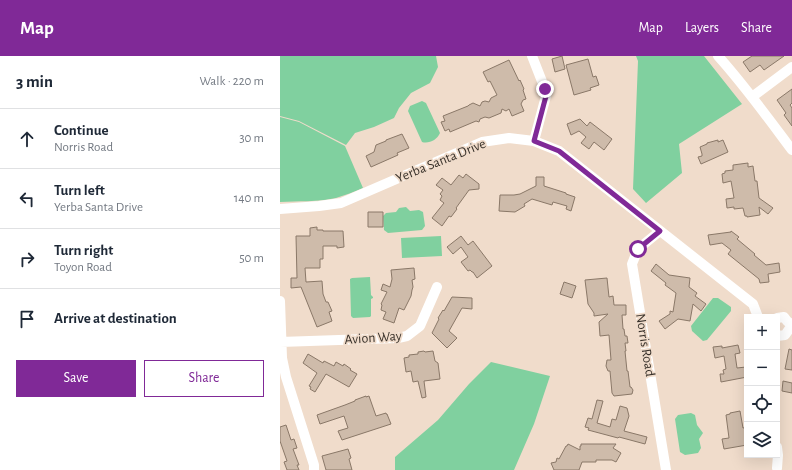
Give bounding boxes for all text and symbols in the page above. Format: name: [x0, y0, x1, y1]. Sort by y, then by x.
text: Map: [20, 19, 54, 38]
text: Map: [638, 21, 663, 35]
text: Layers: [685, 21, 719, 35]
text: Share: [741, 21, 772, 35]
text: 3 min: [16, 73, 53, 90]
text: Walk · 220 m: [199, 75, 264, 88]
route end: [536, 80, 554, 98]
text: Continue: [54, 123, 109, 138]
icon: ahead: [16, 128, 38, 150]
text: 30 m: [239, 132, 264, 145]
street label: Yerba Santa Drive: [394, 137, 488, 185]
text: Norris Road: [54, 141, 113, 154]
text: Turn left: [54, 183, 105, 198]
icon: left: [16, 188, 38, 210]
text: 140 m: [234, 192, 264, 205]
text: Yerba Santa Drive: [54, 201, 143, 214]
route start: [629, 240, 647, 258]
text: Turn right: [54, 243, 113, 258]
icon: right: [16, 248, 38, 270]
text: 50 m: [239, 252, 264, 265]
text: Toyon Road: [54, 261, 112, 274]
icon: arrive: [16, 308, 38, 330]
text: Arrive at destination: [54, 311, 177, 326]
street label: Norris Road: [633, 312, 657, 378]
map controls: [744, 314, 780, 458]
button: +: [744, 314, 780, 350]
street label: Avion Way: [344, 329, 402, 347]
button: −: [744, 350, 780, 386]
button: Save: [16, 360, 136, 397]
button: Share: [144, 360, 264, 397]
button: locate: [744, 386, 780, 422]
button: layers: [744, 422, 780, 458]

